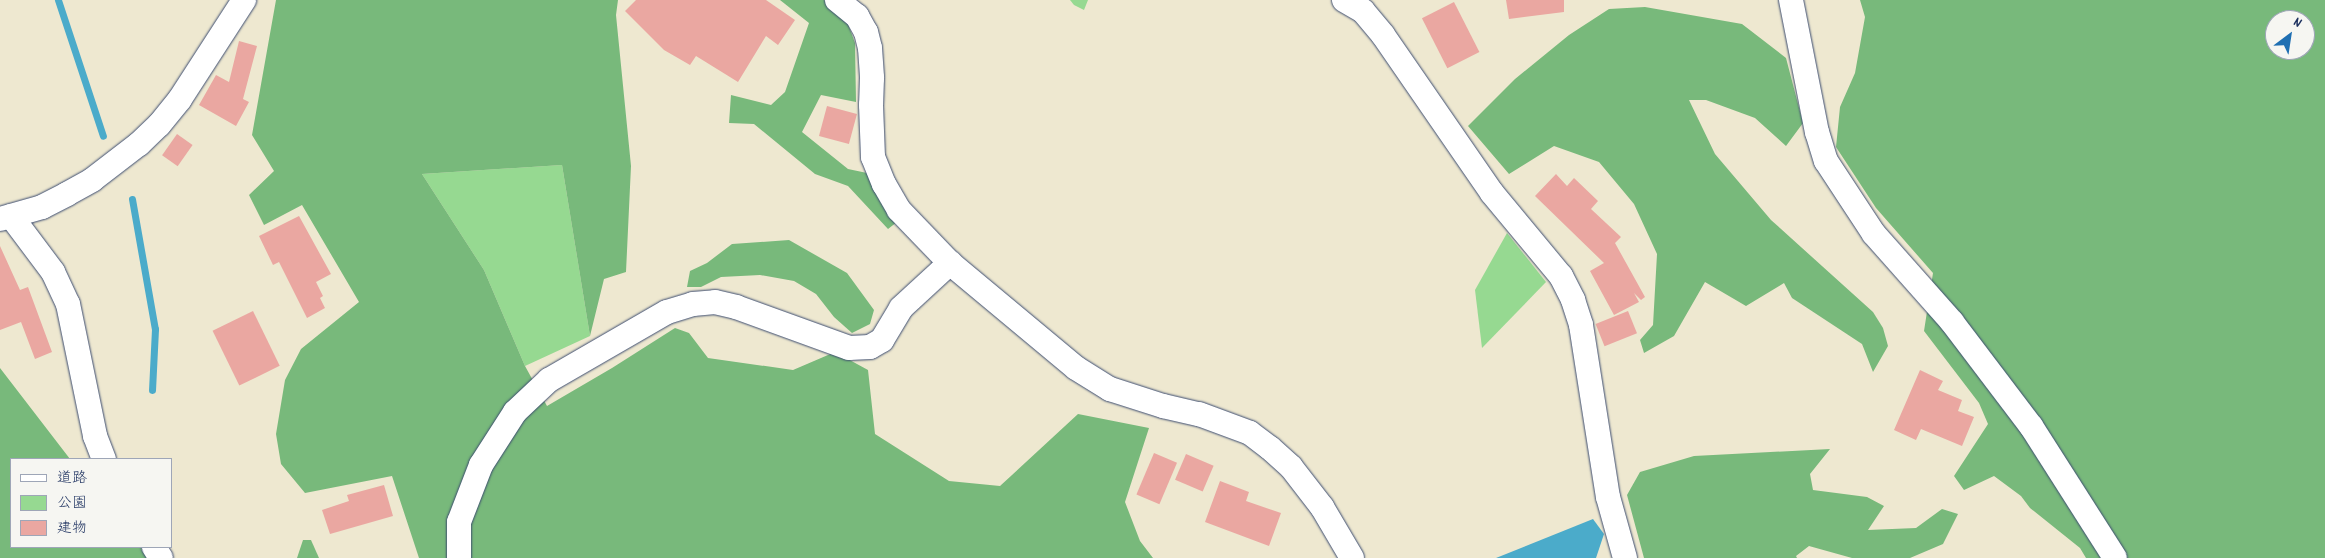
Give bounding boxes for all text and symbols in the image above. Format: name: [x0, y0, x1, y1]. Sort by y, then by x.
north arrow: [2265, 10, 2315, 60]
text: N: [2289, 13, 2305, 33]
legend: [10, 458, 172, 548]
text: 道路: [57, 468, 87, 490]
text: 公園: [57, 493, 87, 515]
text: 建物: [57, 518, 87, 540]

